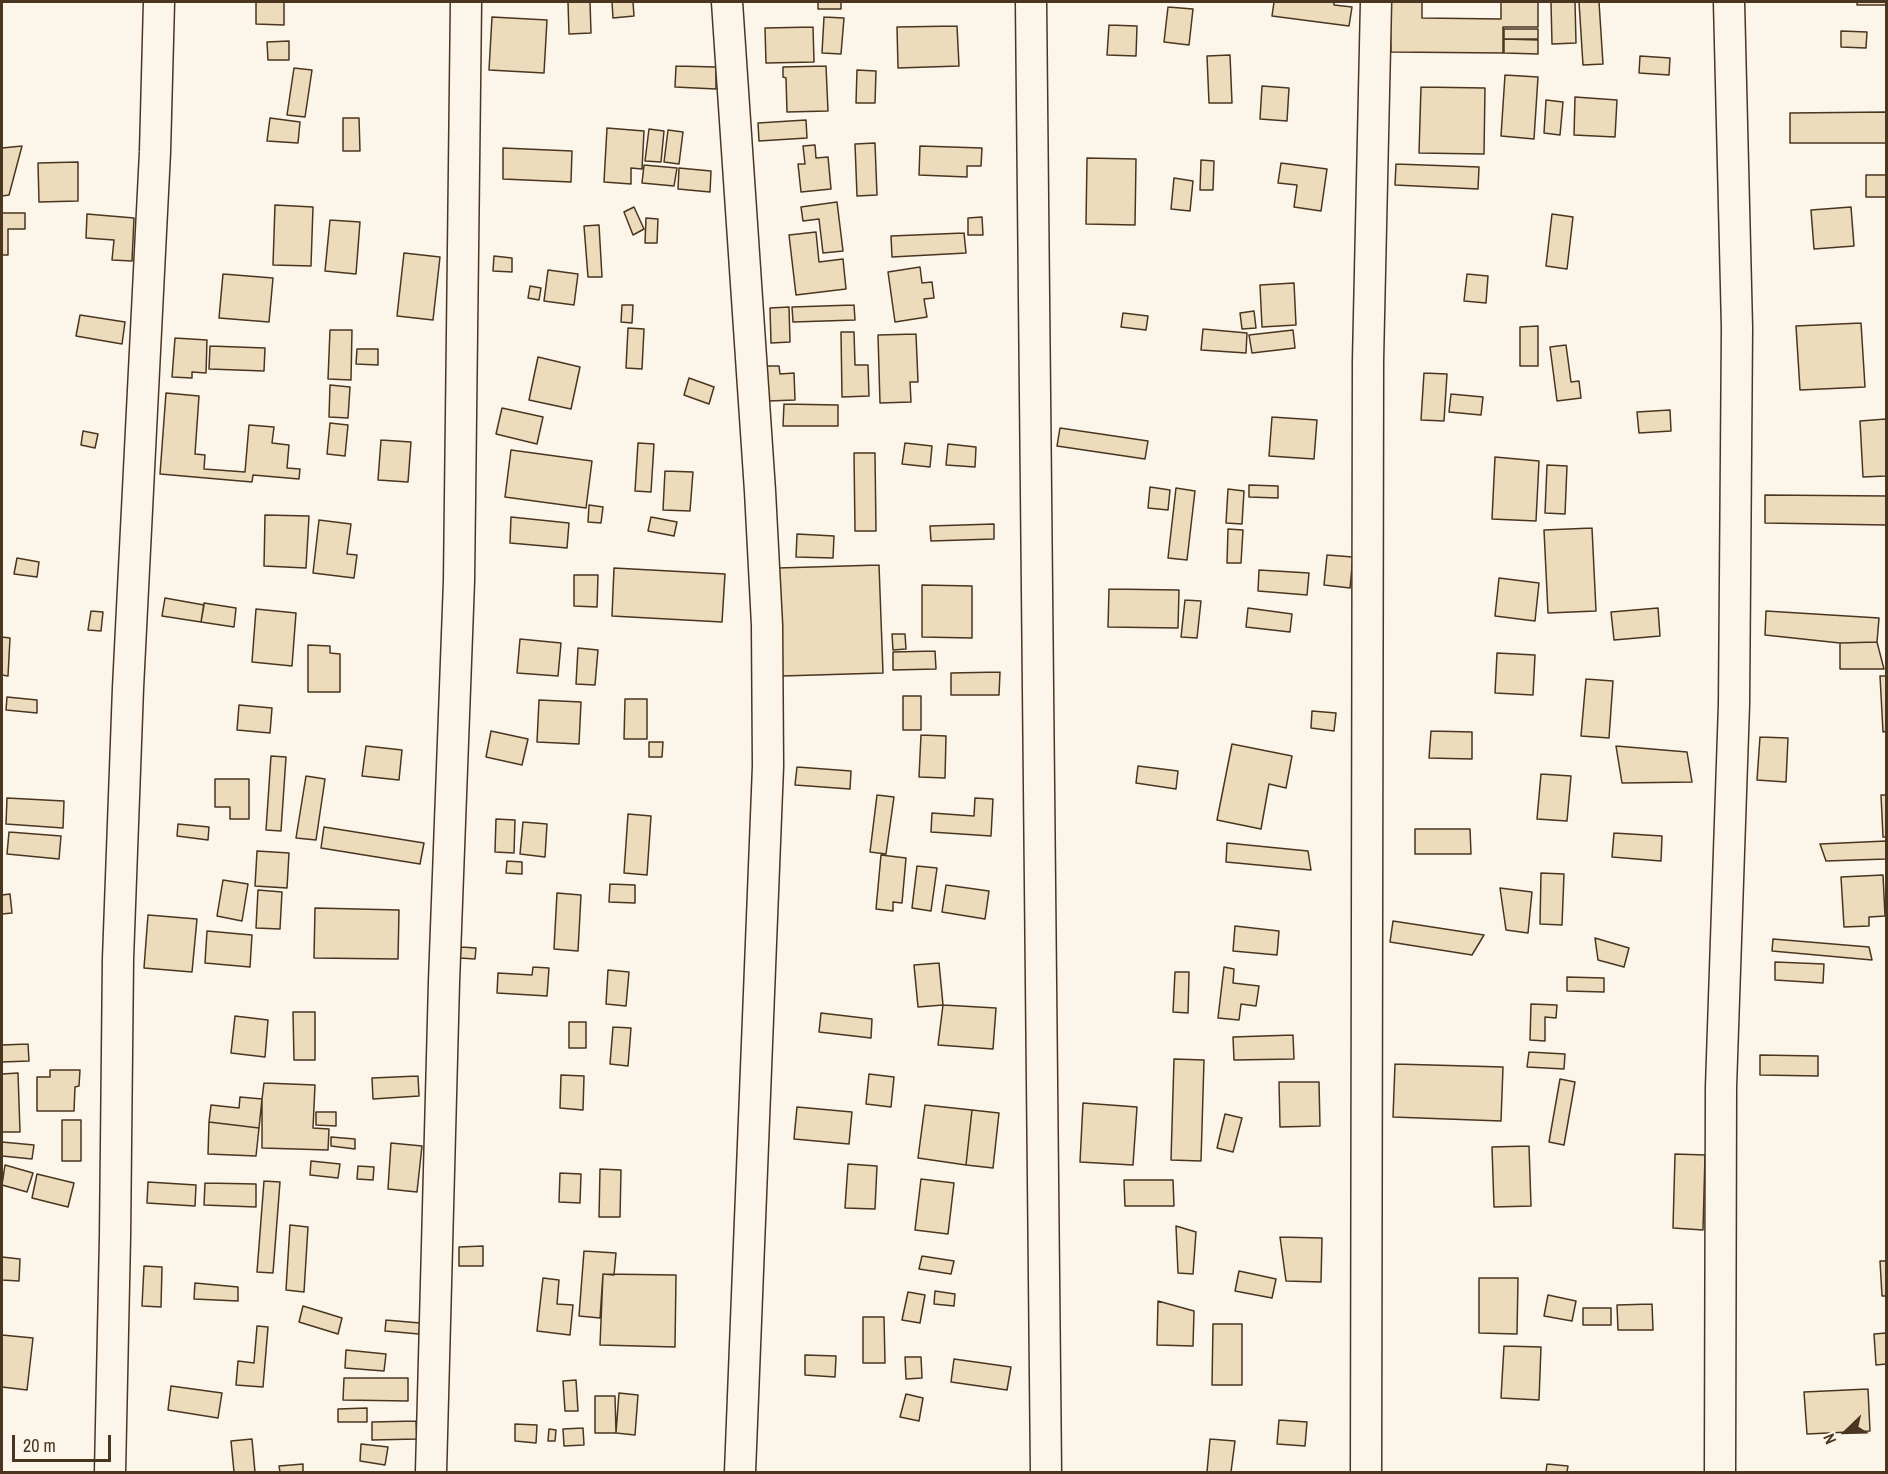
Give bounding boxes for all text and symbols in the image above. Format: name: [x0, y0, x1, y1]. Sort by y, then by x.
north arrow: [1816, 1402, 1876, 1462]
scale bar: [15, 1423, 114, 1461]
text: N: [1817, 1430, 1841, 1448]
text: 20 m: [23, 1433, 56, 1458]

